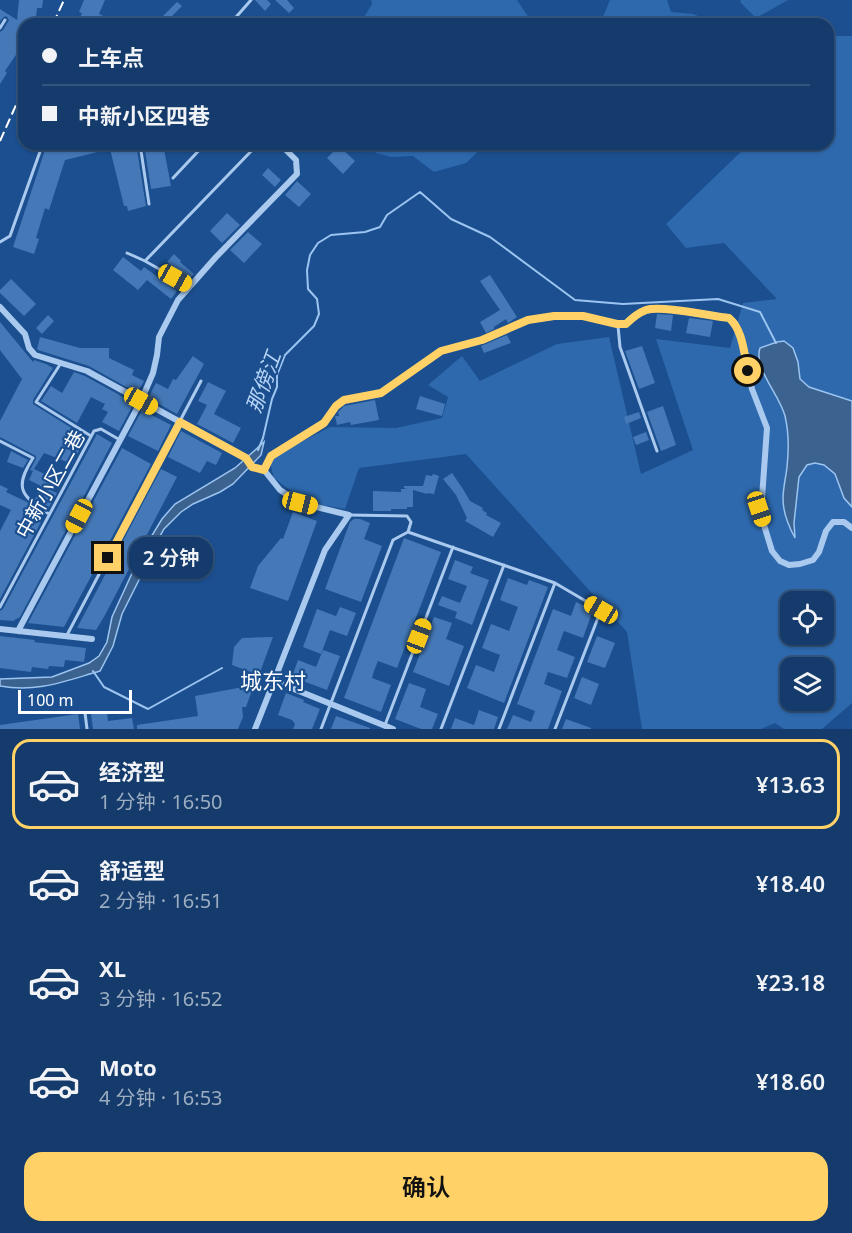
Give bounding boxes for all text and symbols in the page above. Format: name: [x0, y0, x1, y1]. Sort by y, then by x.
text: 上车点: [78, 42, 144, 72]
text: 中新小区四巷: [78, 100, 210, 130]
car: [155, 261, 195, 295]
water label: 那傍江: [239, 346, 288, 416]
route start: [734, 357, 761, 384]
car: [121, 384, 161, 418]
street label: 中新小区二巷: [9, 425, 91, 543]
car: [745, 489, 773, 529]
car: [280, 490, 320, 516]
car: [63, 496, 95, 536]
callout: 2 分钟: [129, 537, 213, 579]
route end: [94, 544, 121, 571]
text: 2 分钟: [143, 544, 199, 571]
map controls: [780, 591, 834, 711]
button: locate: [780, 591, 834, 645]
car: [581, 593, 621, 627]
car: [404, 616, 434, 656]
button: layers: [780, 657, 834, 711]
district label: 城东村: [240, 665, 306, 695]
scale bar: [18, 687, 132, 714]
text: 100 m: [27, 689, 74, 711]
text: 经济型: [99, 756, 165, 786]
icon: car: [27, 757, 81, 811]
text: ¥13.63: [756, 769, 825, 799]
text: 1 分钟 · 16:50: [99, 788, 223, 815]
text: 舒适型: [99, 855, 165, 885]
icon: car: [27, 856, 81, 910]
text: ¥18.40: [756, 868, 825, 898]
text: 2 分钟 · 16:51: [99, 887, 223, 914]
text: XL: [99, 953, 126, 983]
icon: car: [27, 955, 81, 1009]
text: ¥23.18: [756, 967, 825, 997]
text: 3 分钟 · 16:52: [99, 985, 223, 1012]
text: Moto: [99, 1052, 157, 1082]
icon: car: [27, 1054, 81, 1108]
text: ¥18.60: [756, 1066, 825, 1096]
text: 4 分钟 · 16:53: [99, 1084, 223, 1111]
button: 确认: [24, 1152, 828, 1221]

